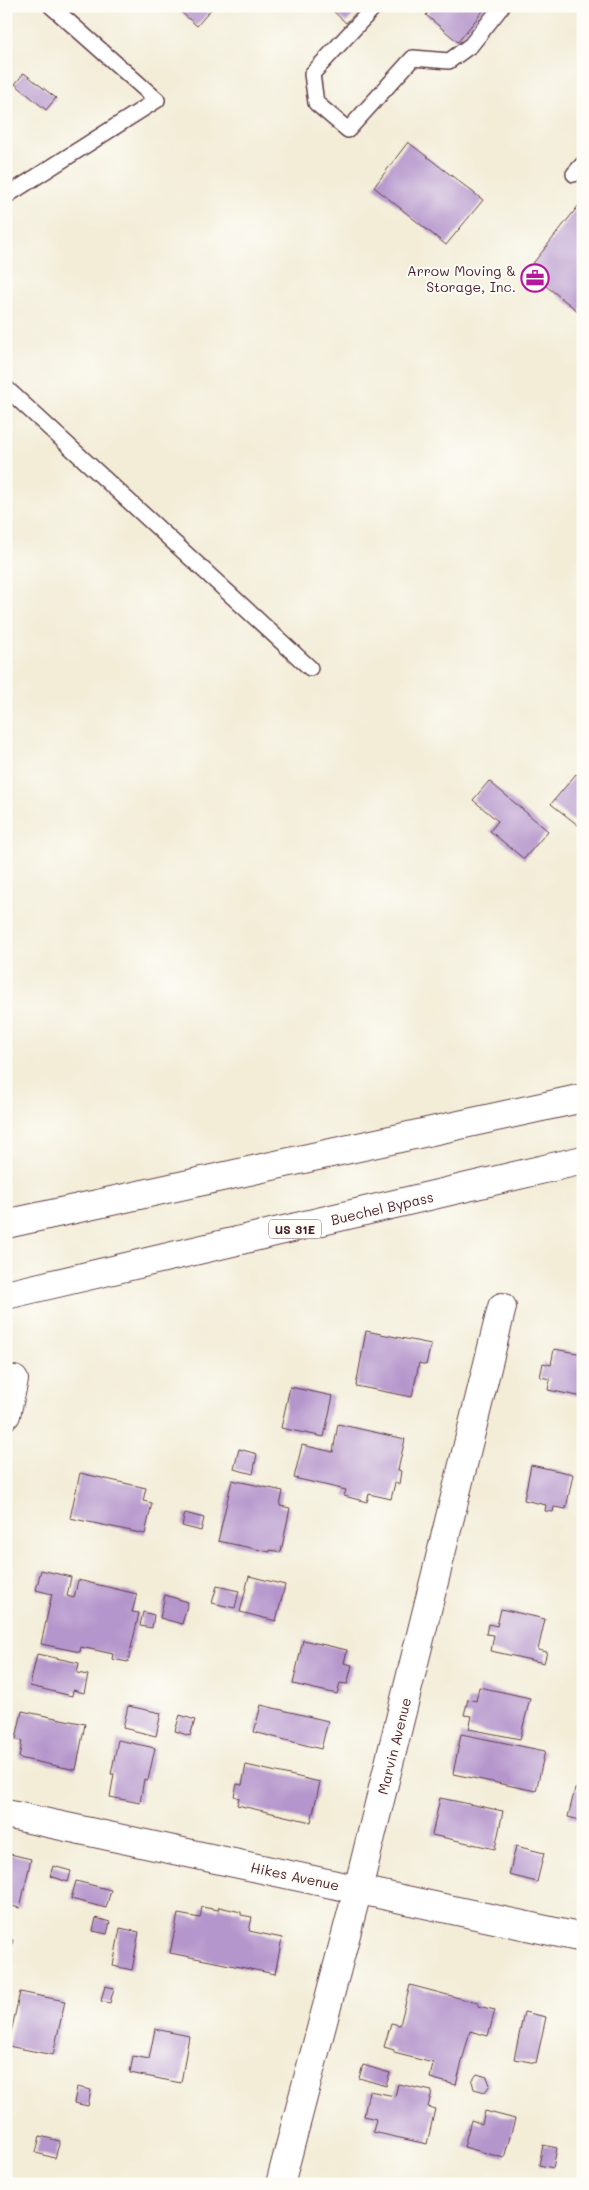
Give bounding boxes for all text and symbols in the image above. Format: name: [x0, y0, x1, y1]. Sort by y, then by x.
place label: Arrow Moving & Storage, Inc.: [407, 261, 516, 296]
office icon: Arrow Moving & Storage, Inc.: [520, 263, 550, 293]
street label: Buechel Bypass: [329, 1187, 435, 1229]
road number: US 31E: [269, 1220, 321, 1238]
street label: Marvin Avenue: [373, 1696, 415, 1796]
street label: Hikes Avenue: [249, 1857, 341, 1895]

